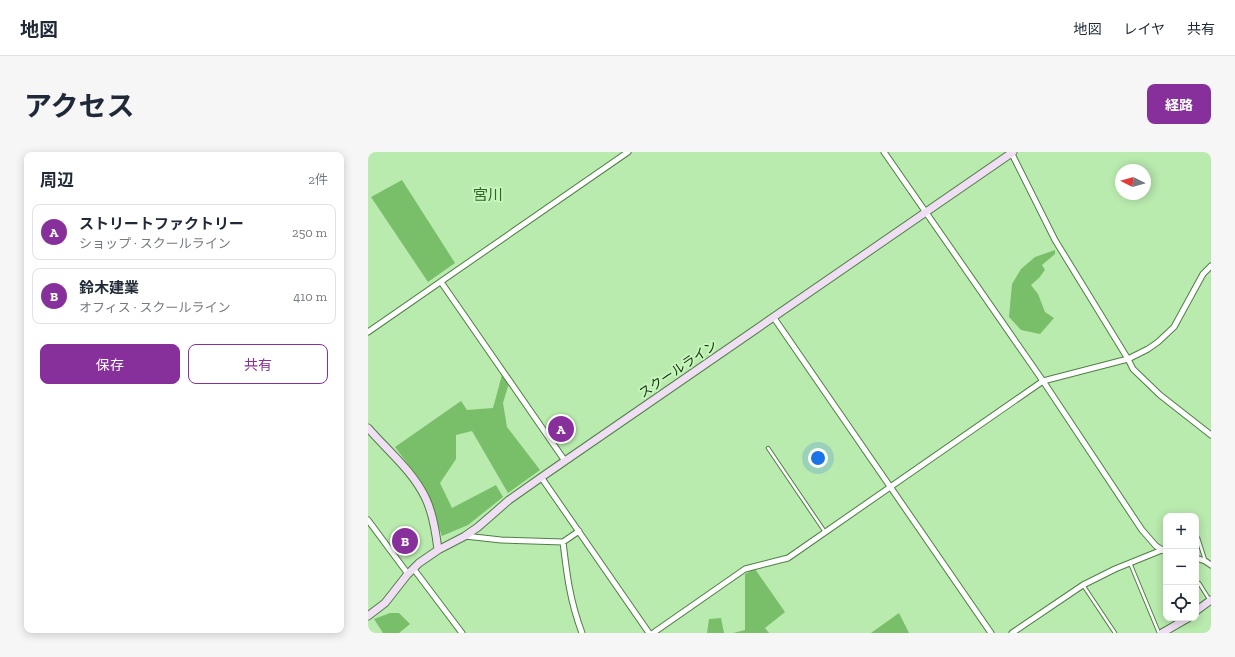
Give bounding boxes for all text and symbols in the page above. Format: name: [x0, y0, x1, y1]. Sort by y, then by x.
text: 地図: [20, 18, 58, 41]
text: 地図: [1073, 21, 1101, 38]
text: レイヤ: [1123, 21, 1165, 38]
text: 共有: [1187, 21, 1215, 38]
button: 経路: [1147, 84, 1211, 124]
text: アクセス: [24, 90, 135, 123]
north arrow: [1115, 164, 1151, 200]
text: 周辺: [40, 170, 74, 190]
text: 2件: [308, 172, 328, 187]
district label: 宮川: [473, 186, 503, 204]
text: ストリートファクトリー: [79, 215, 244, 233]
text: A: [50, 225, 58, 240]
text: 250 m: [292, 225, 327, 240]
text: ショップ · スクールライン: [79, 236, 231, 251]
text: 鈴木建業: [79, 279, 139, 297]
text: B: [50, 289, 58, 304]
text: 410 m: [293, 289, 327, 304]
text: オフィス · スクールライン: [79, 300, 231, 315]
street label: スクールライン: [636, 337, 720, 401]
button: 保存: [40, 344, 180, 384]
button: 共有: [188, 344, 328, 384]
pin: A: [548, 414, 574, 444]
your location: [808, 448, 828, 468]
map controls: [1163, 513, 1199, 621]
button: +: [1163, 513, 1199, 549]
pin: B: [392, 526, 418, 556]
button: −: [1163, 549, 1199, 585]
button: locate: [1163, 585, 1199, 621]

